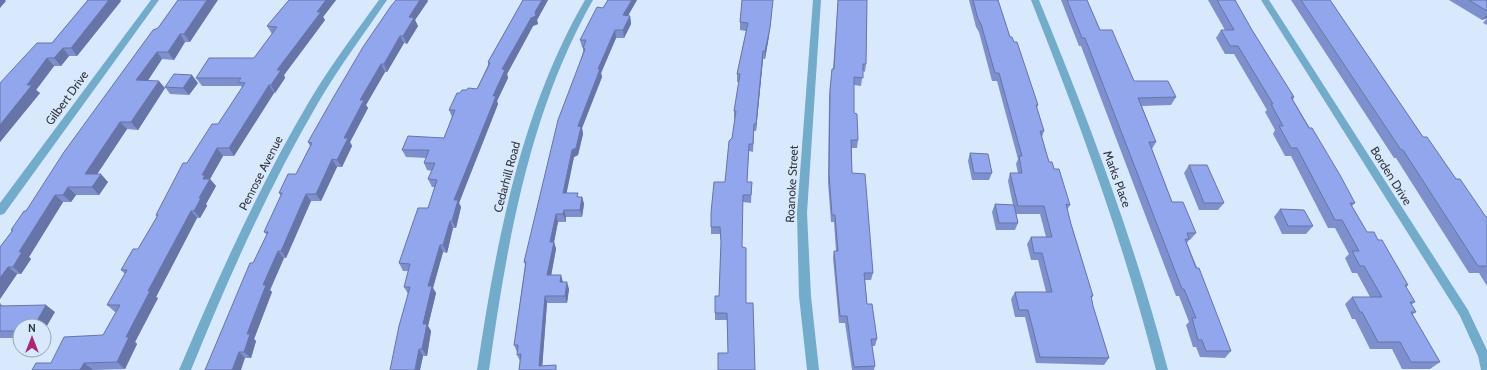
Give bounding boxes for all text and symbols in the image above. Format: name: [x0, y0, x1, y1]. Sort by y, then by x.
street label: Gilbert Drive: [42, 68, 91, 128]
street label: Penrose Avenue: [235, 133, 286, 213]
street label: Cedarhill Road: [490, 140, 523, 214]
street label: Borden Drive: [1367, 144, 1415, 208]
street label: Roanoke Street: [782, 145, 801, 223]
street label: Marks Place: [1100, 148, 1135, 209]
north arrow: [12, 318, 52, 358]
text: N: [28, 321, 36, 335]

